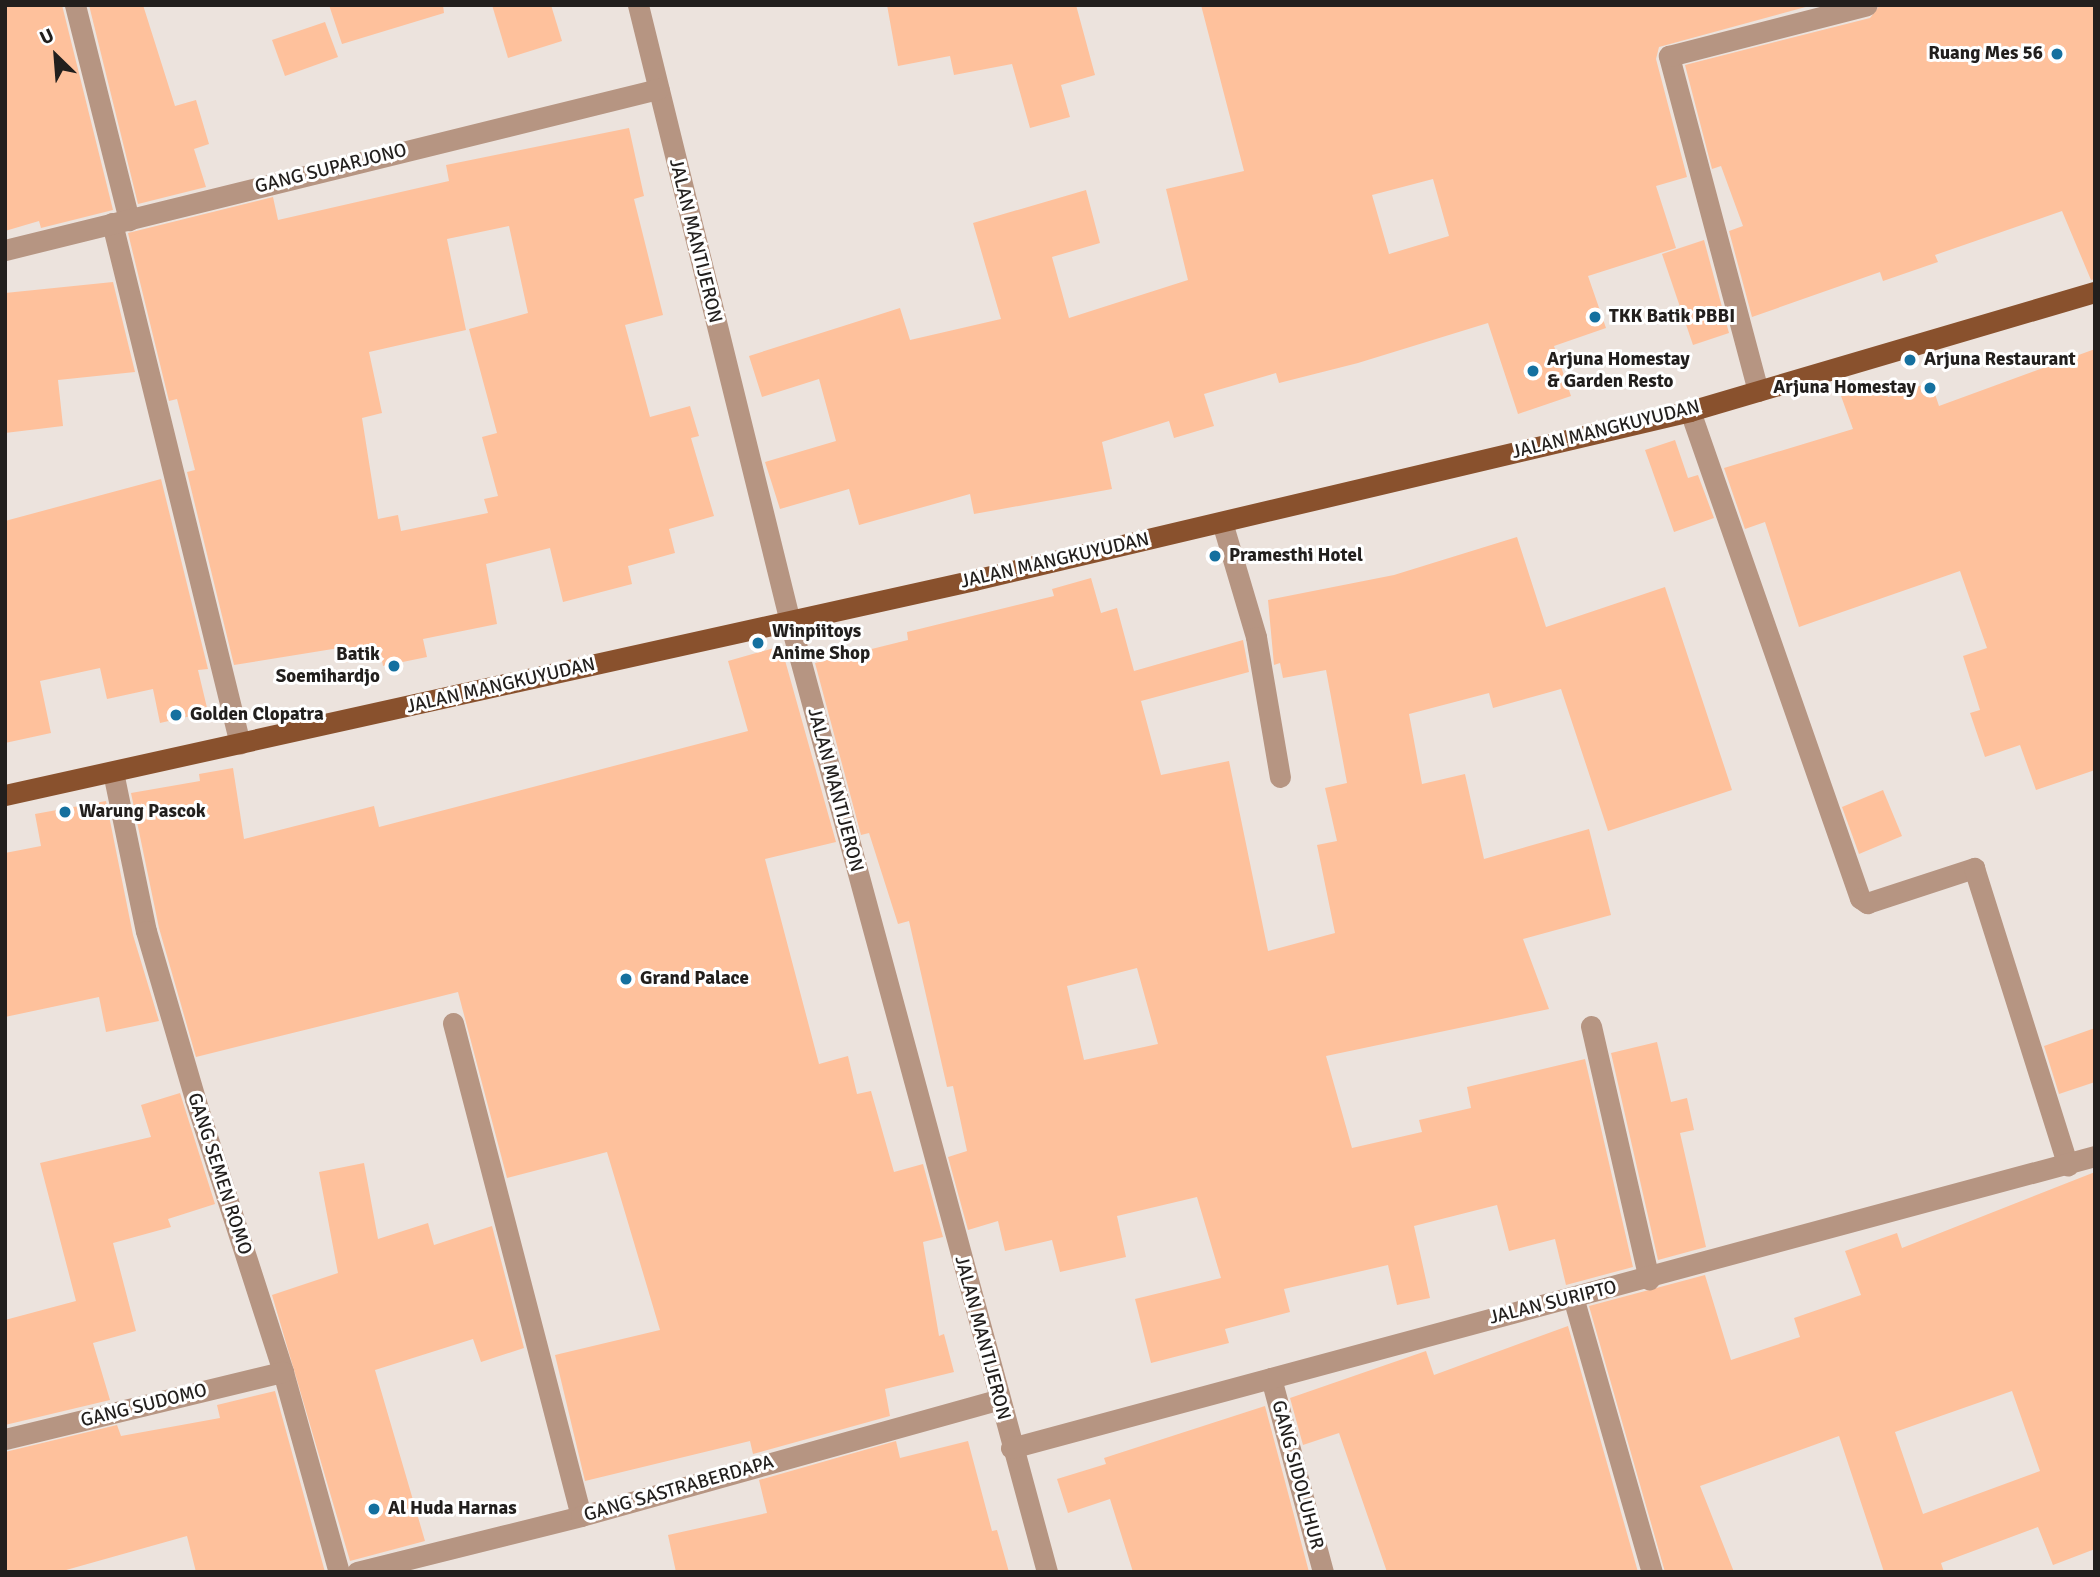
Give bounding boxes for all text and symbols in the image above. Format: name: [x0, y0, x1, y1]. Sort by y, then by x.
north arrow: [21, 21, 91, 91]
text: U: [36, 23, 58, 51]
place label: Ruang Mes 56: [1928, 43, 2043, 65]
marker: Ruang Mes 56: [2049, 46, 2065, 62]
street label: GANG SUPARJONO: [253, 139, 409, 199]
street label: JALAN MANTIJERON: [664, 156, 726, 326]
place label: TKK Batik PBBI: [1609, 306, 1735, 328]
marker: TKK Batik PBBI: [1587, 309, 1603, 325]
place label: Arjuna Homestay & Garden Resto: [1547, 349, 1690, 393]
place label: Arjuna Restaurant: [1924, 349, 2076, 371]
marker: Arjuna Restaurant: [1902, 352, 1918, 368]
marker: Arjuna Homestay & Garden Resto: [1525, 363, 1541, 379]
place label: Arjuna Homestay: [1773, 377, 1916, 399]
marker: Arjuna Homestay: [1922, 380, 1938, 396]
street label: JALAN MANGKUYUDAN: [1510, 396, 1702, 464]
street label: JALAN MANGKUYUDAN: [958, 528, 1152, 594]
place label: Pramesthi Hotel: [1229, 545, 1363, 567]
marker: Pramesthi Hotel: [1207, 548, 1223, 564]
place label: Winpiitoys Anime Shop: [772, 621, 870, 665]
marker: Winpiitoys Anime Shop: [750, 635, 766, 651]
place label: Batik Soemihardjo: [276, 644, 380, 688]
street label: JALAN MANGKUYUDAN: [404, 653, 598, 719]
marker: Batik Soemihardjo: [386, 658, 402, 674]
place label: Golden Clopatra: [190, 704, 324, 726]
street label: JALAN MANTIJERON: [802, 706, 868, 874]
marker: Golden Clopatra: [168, 707, 184, 723]
place label: Warung Pascok: [79, 801, 206, 823]
marker: Warung Pascok: [57, 804, 73, 820]
place label: Grand Palace: [640, 968, 749, 990]
marker: Grand Palace: [618, 971, 634, 987]
street label: GANG SEMEN ROMO: [182, 1090, 256, 1258]
street label: JALAN MANTIJERON: [949, 1254, 1015, 1422]
street label: JALAN SURIPTO: [1487, 1276, 1619, 1330]
street label: GANG SUDOMO: [79, 1379, 209, 1433]
street label: GANG SIDOLUHUR: [1266, 1398, 1328, 1552]
street label: GANG SASTRABERDAPA: [582, 1451, 776, 1527]
place label: Al Huda Harnas: [388, 1498, 517, 1520]
marker: Al Huda Harnas: [366, 1501, 382, 1517]

